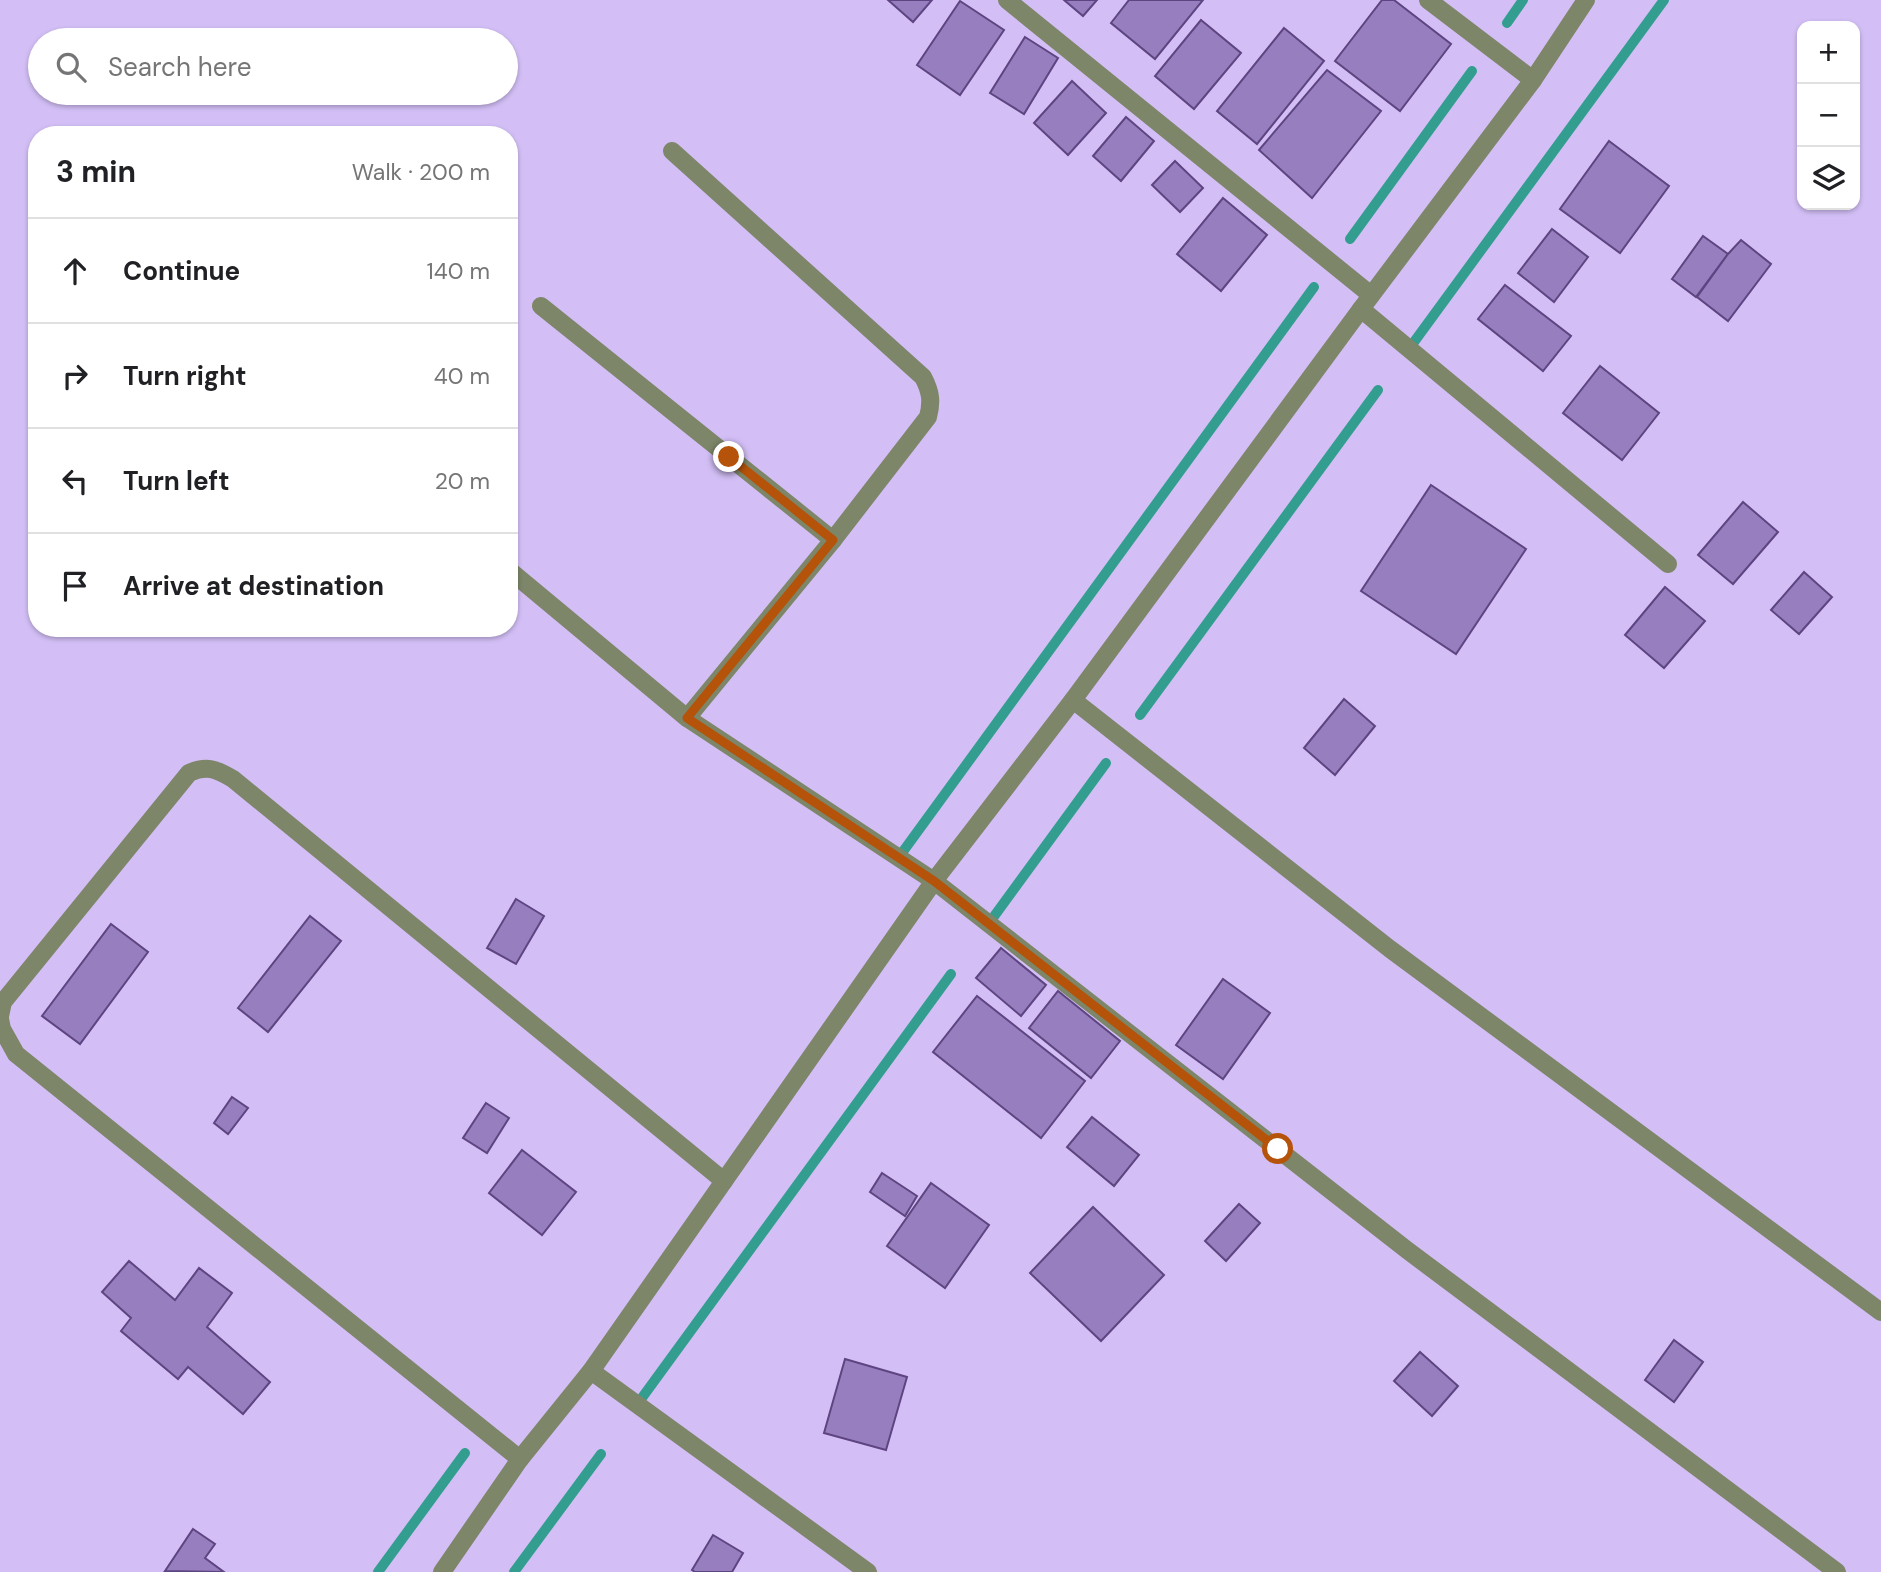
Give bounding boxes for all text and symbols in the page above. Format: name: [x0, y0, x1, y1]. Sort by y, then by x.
map controls: [1797, 21, 1860, 210]
button: +: [1797, 21, 1860, 84]
search box: [28, 28, 518, 105]
icon: search: [52, 48, 90, 86]
text: Search here: [108, 50, 251, 84]
button: −: [1797, 84, 1860, 147]
button: layers: [1797, 147, 1860, 210]
text: 3 min: [56, 152, 136, 191]
text: Walk · 200 m: [352, 157, 490, 187]
icon: ahead: [56, 252, 94, 290]
text: Continue: [123, 254, 240, 288]
text: 140 m: [427, 256, 490, 286]
icon: right: [56, 357, 94, 395]
text: Turn right: [123, 359, 247, 393]
text: 40 m: [434, 361, 490, 391]
route end: [713, 441, 744, 472]
icon: left: [56, 462, 94, 500]
text: Turn left: [123, 464, 230, 498]
text: 20 m: [435, 466, 490, 496]
icon: arrive: [56, 567, 94, 605]
text: Arrive at destination: [123, 569, 384, 603]
route start: [1262, 1133, 1293, 1164]

